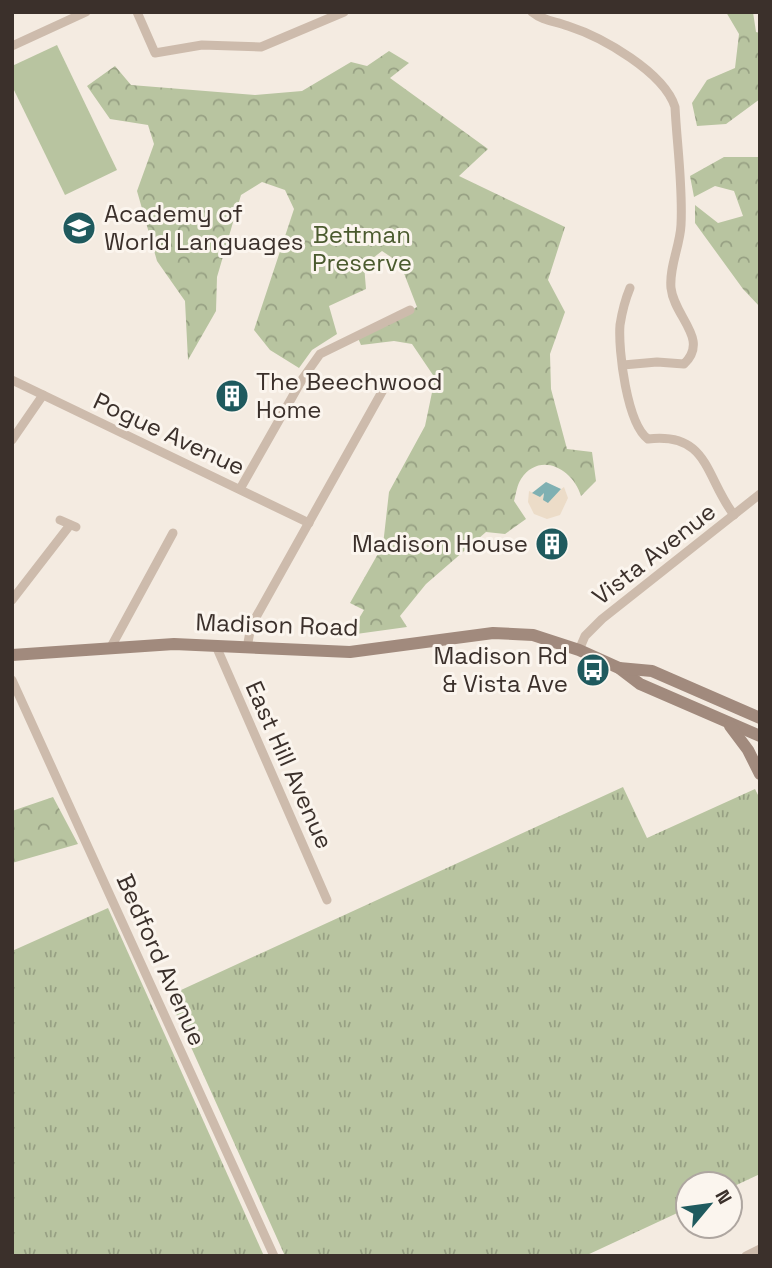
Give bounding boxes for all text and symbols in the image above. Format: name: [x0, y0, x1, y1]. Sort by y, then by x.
place label: Academy of World Languages: [104, 198, 304, 257]
school or university icon: Academy of World Languages: [60, 209, 98, 247]
park label: Bettman Preserve: [312, 219, 412, 278]
place label: The Beechwood Home: [256, 366, 443, 425]
building icon: The Beechwood Home: [213, 377, 251, 415]
street label: Pogue Avenue: [88, 385, 250, 482]
street label: Vista Avenue: [586, 496, 722, 612]
building icon: Madison House: [533, 525, 571, 563]
place label: Madison House: [352, 528, 528, 559]
street label: Madison Road: [195, 606, 359, 643]
place label: Madison Rd & Vista Ave: [433, 640, 568, 699]
bus stop icon: Madison Rd & Vista Ave: [574, 651, 612, 689]
street label: East Hill Avenue: [239, 676, 340, 854]
street label: Bedford Avenue: [110, 869, 213, 1051]
north arrow: [674, 1170, 744, 1240]
text: N: [709, 1185, 737, 1209]

